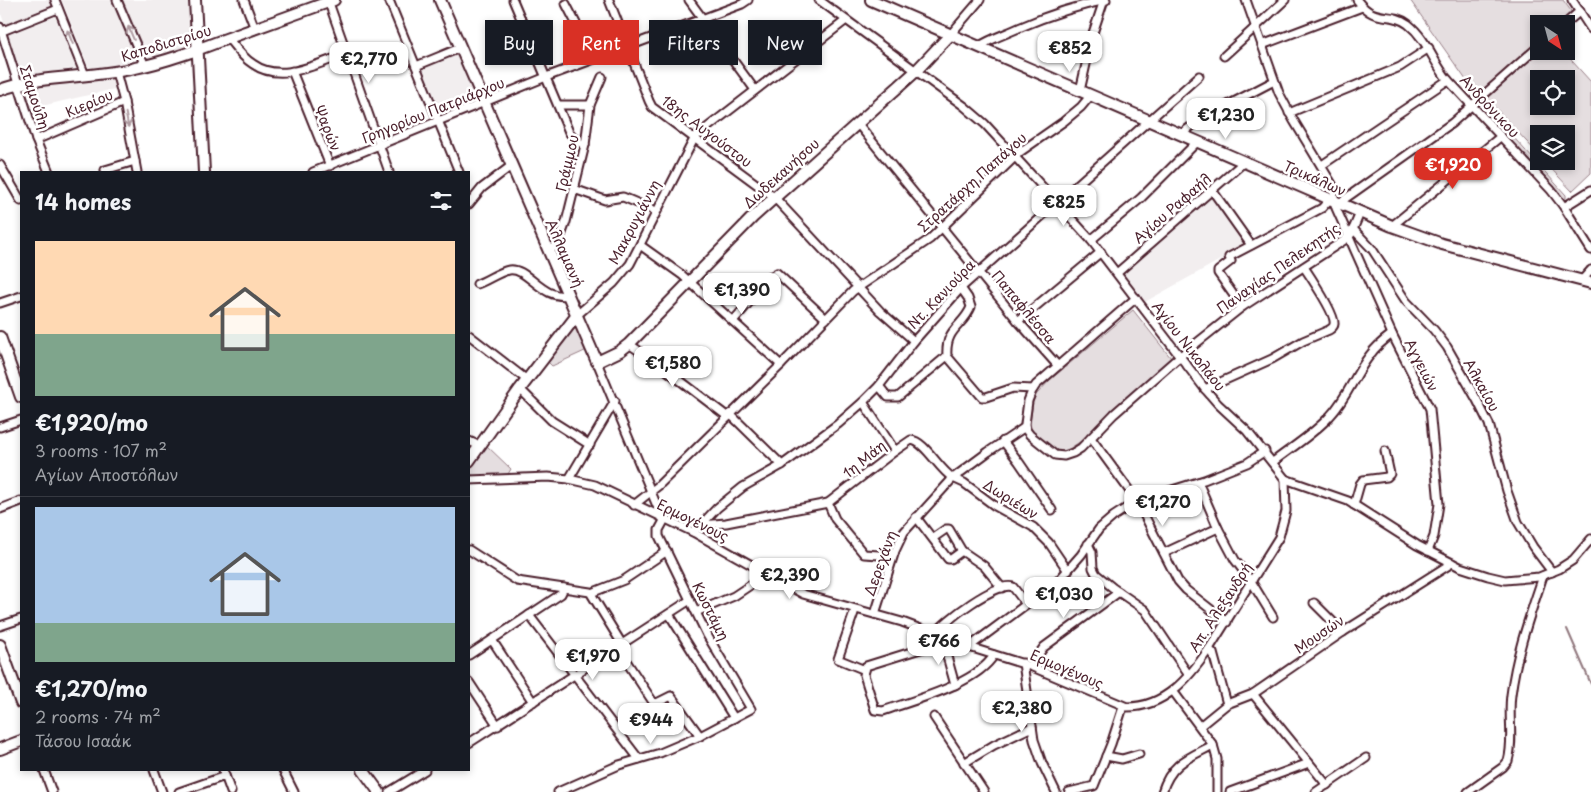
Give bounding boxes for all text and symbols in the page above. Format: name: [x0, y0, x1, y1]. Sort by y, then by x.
north arrow: [1530, 15, 1575, 60]
map controls: [1530, 15, 1575, 170]
street label: Καποδιστρίου: [118, 19, 214, 67]
chip: Buy: [485, 20, 553, 65]
chip: Rent: [563, 20, 639, 65]
chip: Filters: [649, 20, 738, 65]
chip: New: [748, 20, 822, 65]
one-way arrow: [126, 26, 136, 41]
one-way arrow: [65, 30, 74, 45]
pin: €852: [1040, 30, 1100, 73]
text: €852: [1048, 35, 1092, 59]
pin: €2,770: [328, 42, 410, 84]
text: €2,770: [340, 46, 398, 70]
street label: Σταμούλη: [15, 62, 55, 132]
street label: Ανδρόνικου: [1455, 70, 1525, 142]
button: locate: [1530, 70, 1575, 115]
street label: Γρηγορίου Πατριάρχου: [358, 72, 508, 148]
street label: Κιερίου: [62, 84, 116, 122]
street label: 18ης Αυγούστου: [657, 90, 757, 172]
pin: €1,230: [1185, 98, 1267, 140]
street label: Ψαρών: [309, 102, 347, 154]
text: €1,230: [1197, 102, 1255, 126]
one-way arrow: [123, 111, 133, 127]
button: layers: [1530, 125, 1575, 170]
street label: Στρατάρχη Παπάγου: [913, 127, 1031, 237]
street label: Γράμμου: [550, 132, 584, 194]
street label: Δωδεκανήσου: [738, 133, 824, 213]
pin: €1,920: [1412, 148, 1494, 190]
text: €1,920: [1425, 152, 1481, 176]
street label: Τρικάλων: [1280, 155, 1350, 201]
street label: Αγίου Ραφαήλ: [1128, 168, 1216, 248]
street label: Μακρυγιάννη: [603, 176, 665, 268]
pin: €825: [1034, 184, 1094, 227]
text: 14 homes: [35, 185, 131, 217]
icon: filters: [427, 187, 455, 215]
text: €825: [1043, 189, 1085, 213]
street label: Αλλαμανή: [541, 216, 589, 290]
street label: Παναγίας Πελεκητής: [1212, 218, 1344, 318]
street label: Ντ. Κανιούρα: [902, 255, 980, 333]
street label: Παπαφλέσσα: [987, 266, 1061, 348]
pin: €1,390: [701, 272, 783, 315]
icon: home: [200, 274, 290, 364]
text: €1,390: [714, 277, 770, 301]
street label: Αγίου Νικολάου: [1147, 297, 1231, 395]
street label: Αγγειών: [1400, 335, 1444, 395]
pin: €1,580: [632, 346, 714, 388]
text: €1,580: [645, 350, 701, 374]
street label: Αλκαίου: [1459, 355, 1505, 415]
text: €1,920/mo: [35, 406, 148, 438]
street label: 1η Μάη: [838, 435, 890, 483]
text: 3 rooms · 107 m²: [35, 438, 167, 462]
text: Αγίων Αποστόλων: [35, 462, 179, 486]
street label: Δωριέων: [979, 474, 1043, 524]
pin: €1,270: [1122, 484, 1204, 527]
text: €1,270: [1135, 489, 1191, 513]
street label: Ερμογένους: [653, 494, 733, 546]
street label: Δερεχάνη: [858, 527, 902, 599]
icon: home: [200, 539, 290, 629]
pin: €2,390: [749, 558, 831, 600]
street label: Απ. Αλεξανδρή: [1183, 558, 1257, 656]
text: €2,390: [760, 562, 820, 586]
pin: €1,030: [1023, 576, 1105, 619]
street label: Κωστάμη: [687, 578, 735, 644]
text: €1,030: [1035, 581, 1093, 605]
street label: Μουσών: [1290, 610, 1348, 658]
pin: €766: [909, 624, 969, 666]
text: €766: [918, 628, 960, 652]
pin: €1,970: [552, 638, 634, 681]
text: €1,970: [566, 643, 620, 667]
street label: Ερμογένους: [1027, 644, 1107, 694]
text: €1,270/mo: [35, 672, 147, 704]
pin: €2,380: [981, 690, 1063, 733]
text: €2,380: [992, 695, 1052, 719]
pin: €944: [621, 702, 681, 745]
text: 2 rooms · 74 m²: [35, 704, 161, 728]
text: €944: [629, 707, 673, 731]
text: Τάσου Ισαάκ: [35, 728, 132, 752]

